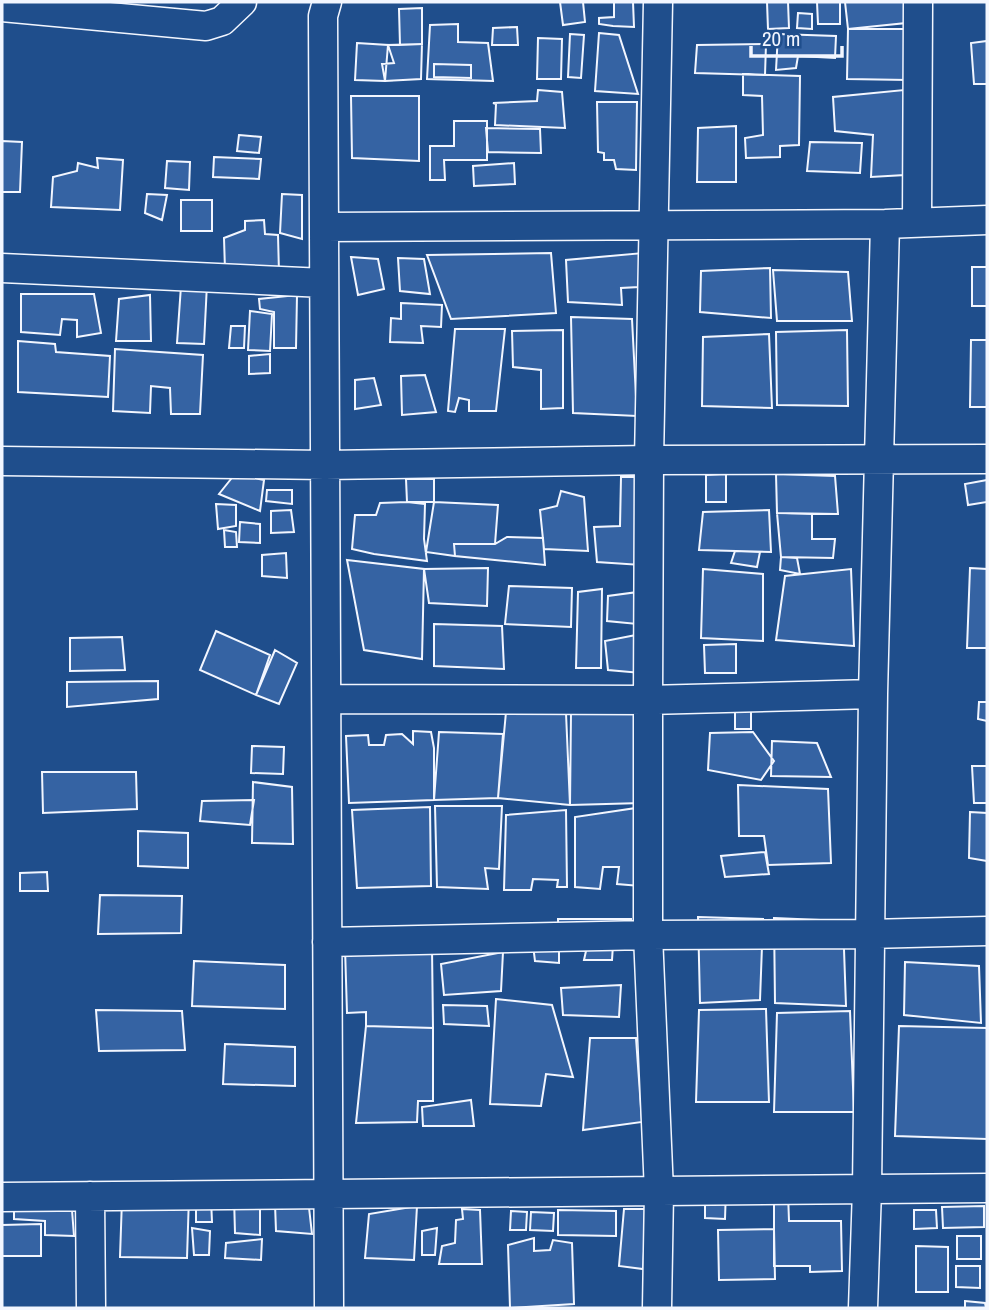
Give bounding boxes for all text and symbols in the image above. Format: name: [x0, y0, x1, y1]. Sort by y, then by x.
scale bar: [751, 14, 842, 58]
text: 20 m: [762, 24, 800, 53]

